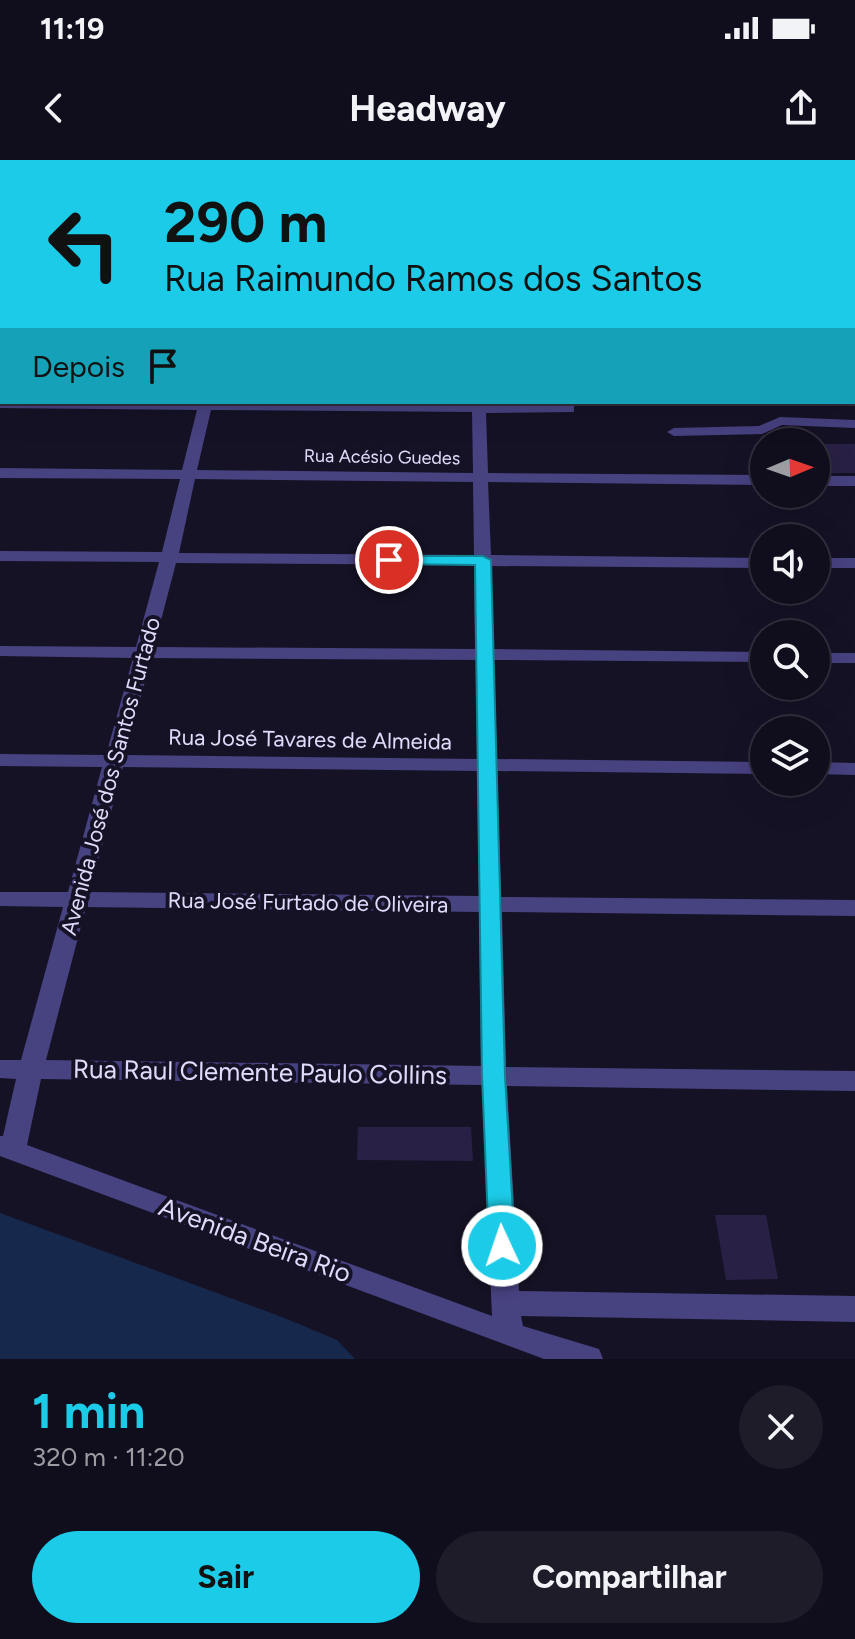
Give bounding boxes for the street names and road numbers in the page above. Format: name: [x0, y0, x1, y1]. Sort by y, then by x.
street label: Rua Acésio Guedes: [304, 445, 460, 469]
street label: Avenida José dos Santos Furtado: [55, 614, 166, 938]
street label: Rua José Tavares de Almeida: [168, 724, 452, 755]
street label: Rua José Furtado de Oliveira: [167, 887, 449, 918]
street label: Rua Raul Clemente Paulo Collins: [73, 1053, 447, 1091]
street label: Avenida Beira Rio: [155, 1190, 355, 1290]

